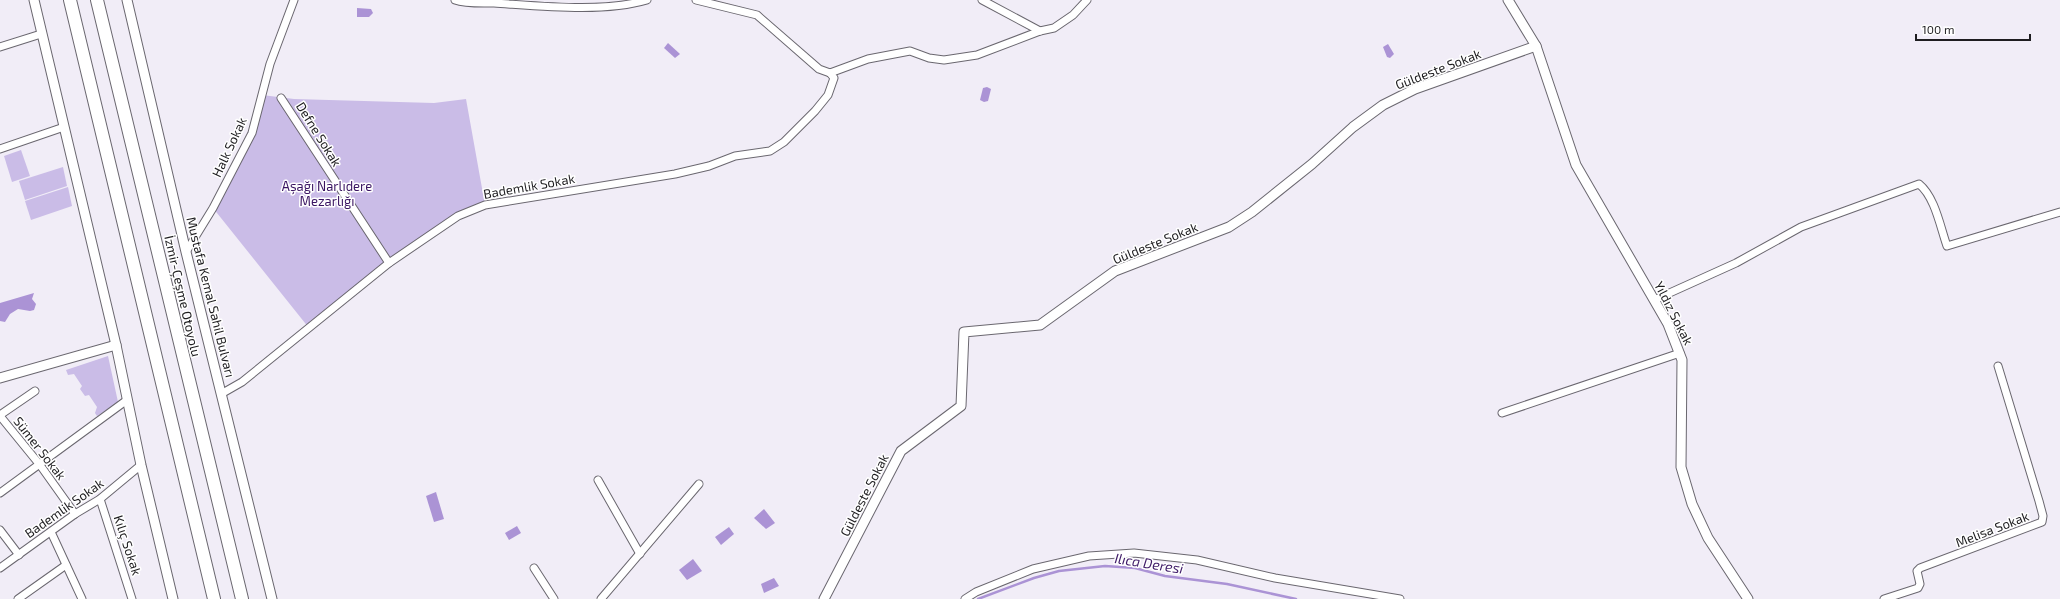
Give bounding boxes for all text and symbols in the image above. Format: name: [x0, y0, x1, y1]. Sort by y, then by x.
scale bar: [1916, 16, 2030, 42]
text: 100 m: [1922, 22, 1954, 36]
street label: Güldeste Sokak: [1393, 45, 1483, 93]
street label: Defne Sokak: [293, 99, 345, 170]
street label: Halk Sokak: [208, 114, 250, 179]
street label: Bademlik Sokak: [482, 170, 576, 202]
park label: Aşağı Narlıdere Mezarlığı: [282, 178, 372, 209]
street label: Mustafa Kemal Sahil Bulvarı: [183, 215, 239, 379]
street label: Güldeste Sokak: [1110, 219, 1200, 267]
street label: İzmir-Çeşme Otoyolu: [160, 234, 205, 358]
street label: Yıldız Sokak: [1651, 279, 1697, 348]
street label: Sümer Sokak: [10, 413, 70, 483]
street label: Güldeste Sokak: [836, 451, 892, 539]
street label: Bademlik Sokak: [22, 475, 107, 541]
street label: Melisa Sokak: [1953, 508, 2031, 550]
street label: Kılıç Sokak: [110, 513, 145, 578]
water label: Ilıca Deresi: [1113, 549, 1185, 577]

